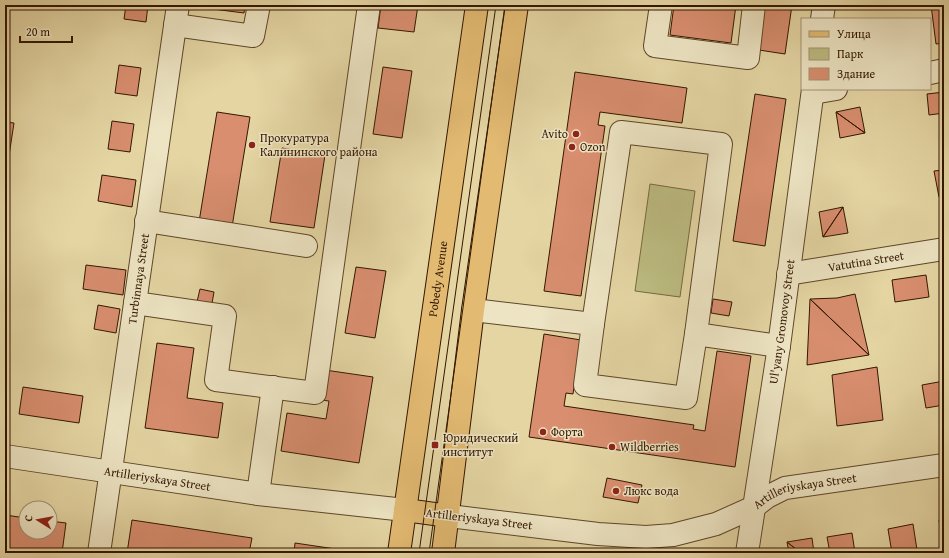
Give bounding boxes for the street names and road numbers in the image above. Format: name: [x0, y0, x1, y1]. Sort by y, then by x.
street label: Turbinnaya Street: [123, 232, 153, 325]
street label: Pobedy Avenue: [424, 239, 451, 318]
street label: Vatutina Street: [827, 246, 906, 275]
street label: Ul'yany Gromovoy Street: [764, 257, 798, 385]
street label: Artilleriyskaya Street: [103, 462, 213, 495]
street label: Artilleriyskaya Street: [749, 469, 858, 513]
street label: Artilleriyskaya Street: [425, 504, 534, 534]

